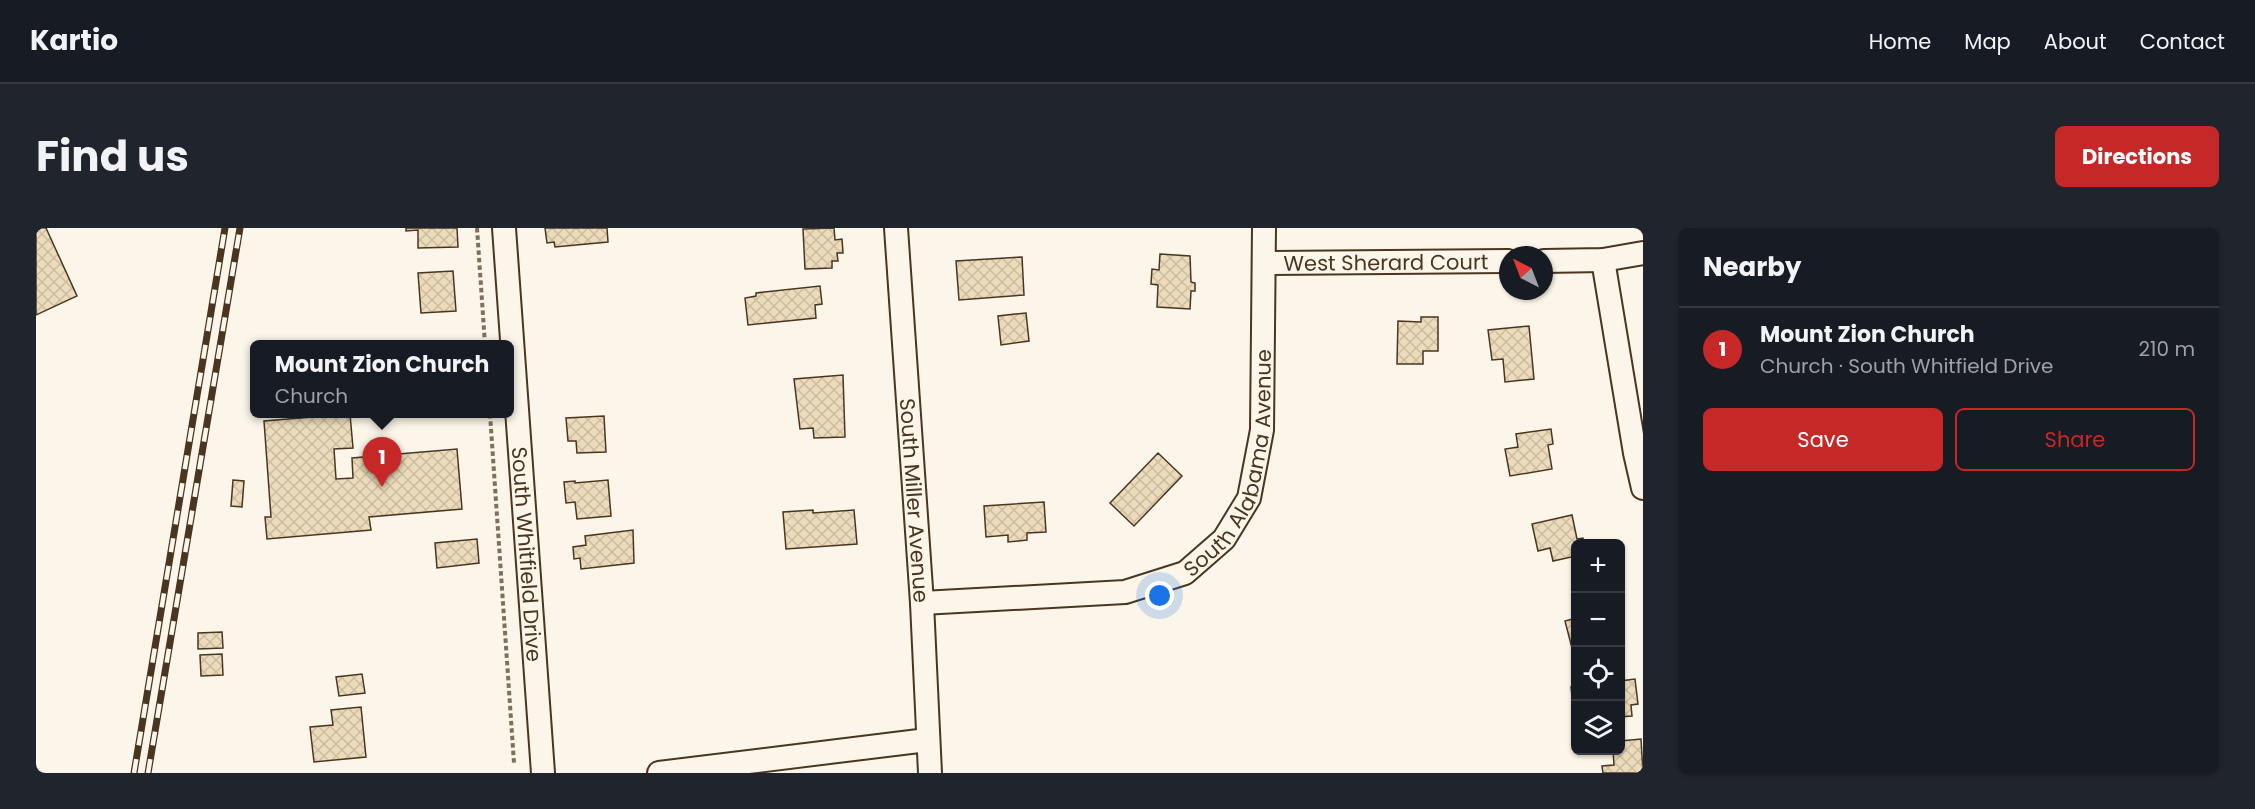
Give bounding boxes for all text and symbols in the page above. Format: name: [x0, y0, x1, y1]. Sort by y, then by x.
text: Kartio: [30, 21, 118, 60]
text: Home: [1869, 27, 1931, 56]
text: Map: [1964, 27, 2011, 56]
text: About: [2044, 27, 2107, 56]
text: Contact: [2140, 27, 2225, 56]
button: Directions: [2055, 126, 2219, 187]
text: Find us: [36, 127, 189, 186]
north arrow: [1499, 246, 1553, 300]
street label: West Sherard Court: [1283, 247, 1489, 277]
text: Nearby: [1703, 249, 1801, 285]
text: Mount Zion Church: [1760, 319, 1975, 350]
text: 1: [1719, 335, 1726, 363]
text: 210 m: [2139, 335, 2195, 363]
popup: [250, 340, 514, 418]
text: Mount Zion Church: [275, 349, 489, 380]
street label: South Alabama Avenue: [1177, 349, 1277, 583]
text: Church · South Whitfield Drive: [1760, 352, 2053, 380]
text: Church: [275, 382, 348, 410]
street label: South Miller Avenue: [893, 397, 936, 604]
button: Save: [1703, 408, 1943, 471]
button: Share: [1955, 408, 2195, 471]
pin: 1: [362, 438, 402, 487]
street label: South Whitfield Drive: [505, 446, 549, 663]
map controls: [1571, 539, 1625, 755]
button: +: [1571, 539, 1625, 593]
your location: [1145, 581, 1174, 610]
button: −: [1571, 593, 1625, 647]
button: locate: [1571, 647, 1625, 701]
button: layers: [1571, 701, 1625, 755]

